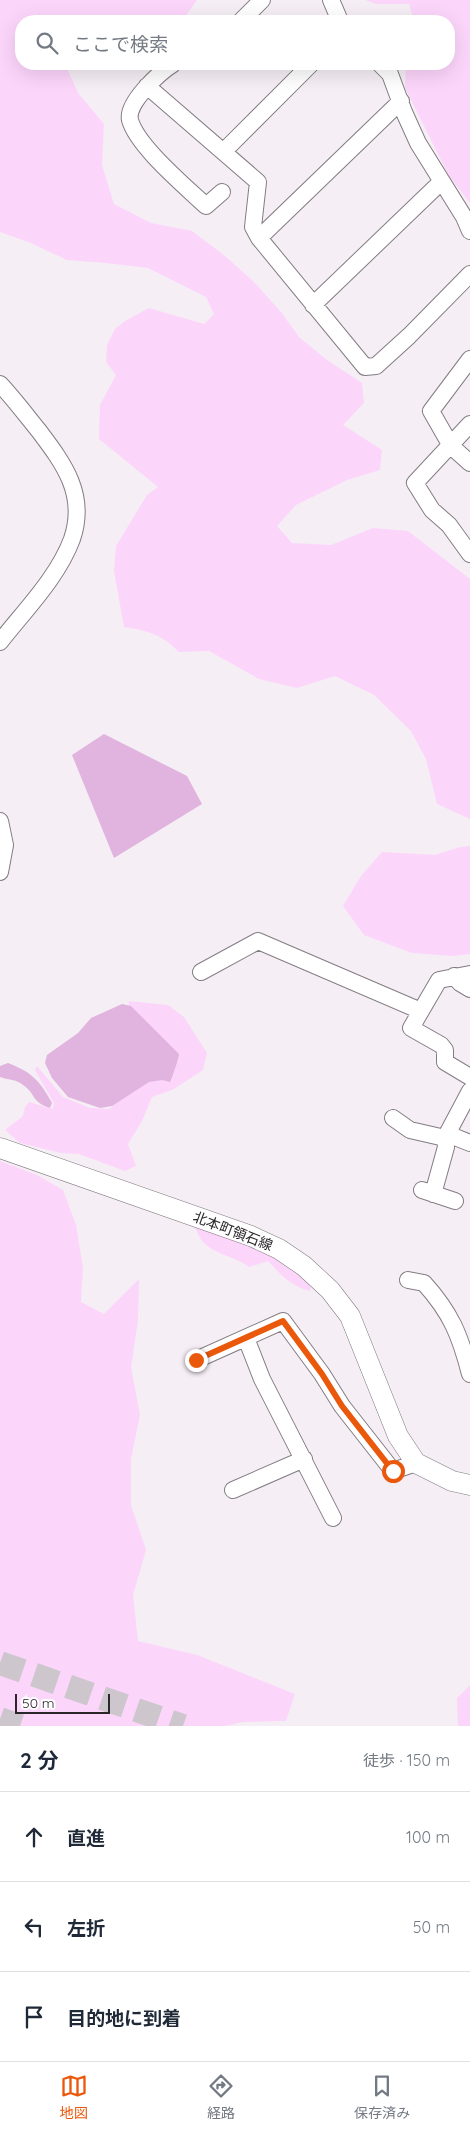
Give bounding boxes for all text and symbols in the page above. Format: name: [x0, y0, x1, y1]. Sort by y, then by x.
search box: [15, 15, 455, 70]
icon: search: [33, 29, 61, 57]
text: ここで検索: [73, 32, 168, 56]
street label: 北本町領石線: [191, 1208, 275, 1254]
route end: [185, 1349, 208, 1372]
route start: [382, 1460, 405, 1483]
scale bar: [15, 1691, 110, 1714]
text: 50 m: [22, 1694, 55, 1712]
text: 2 分: [20, 1747, 59, 1773]
text: 徒歩 · 150 m: [363, 1750, 450, 1770]
icon: ahead: [20, 1823, 48, 1851]
text: 直進: [67, 1826, 105, 1850]
text: 100 m: [406, 1827, 450, 1847]
icon: left: [20, 1913, 48, 1941]
text: 左折: [67, 1916, 105, 1940]
text: 50 m: [413, 1917, 450, 1937]
icon: arrive: [20, 2003, 48, 2031]
text: 目的地に到着: [67, 2006, 181, 2030]
tab: 地図: [60, 2072, 88, 2122]
tab: 経路: [207, 2072, 235, 2122]
tab: 保存済み: [354, 2072, 410, 2122]

